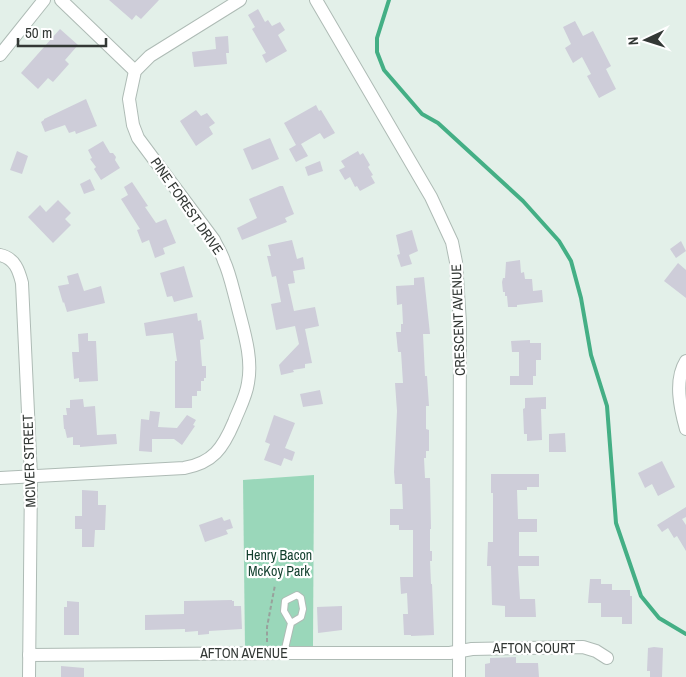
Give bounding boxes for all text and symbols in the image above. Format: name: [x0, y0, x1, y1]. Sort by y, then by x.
scale bar: [18, 15, 105, 47]
north arrow: [621, 15, 671, 65]
text: 50 m: [25, 22, 52, 43]
text: N: [624, 36, 642, 46]
street label: PINE FOREST DRIVE: [147, 154, 227, 258]
street label: CRESCENT AVENUE: [447, 264, 469, 376]
street label: MCIVER STREET: [18, 414, 40, 508]
park label: Henry Bacon McKoy Park: [246, 546, 312, 580]
street label: AFTON COURT: [492, 639, 575, 657]
street label: AFTON AVENUE: [199, 644, 288, 662]

